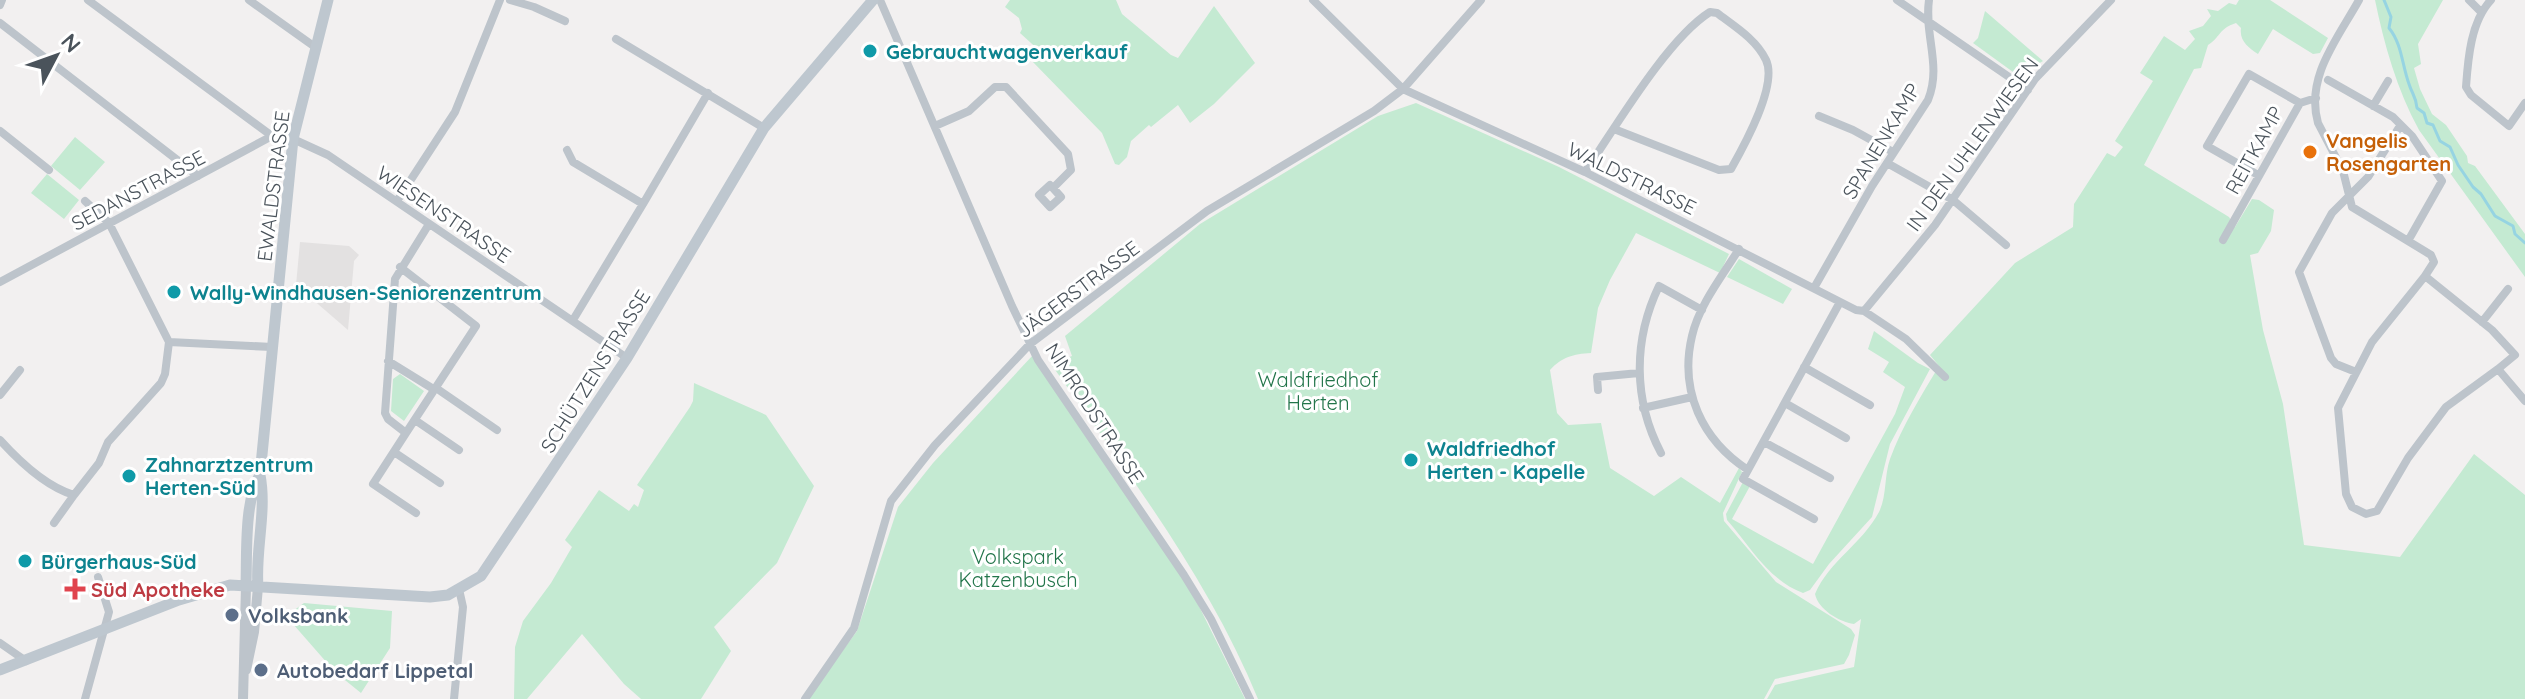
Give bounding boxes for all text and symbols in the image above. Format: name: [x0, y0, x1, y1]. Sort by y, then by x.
north arrow: [16, 16, 96, 96]
text: N: [55, 28, 87, 58]
place label: Gebrauchtwagenverkauf: [886, 39, 1128, 64]
marker: Gebrauchtwagenverkauf: [861, 42, 879, 60]
street label: IN DEN UHLENWIESEN: [1901, 52, 2043, 236]
street label: SPANENKAMP: [1837, 78, 1925, 203]
street label: REITKAMP: [2220, 102, 2288, 198]
street label: EWALDSTRASSE: [251, 109, 295, 263]
place label: Vangelis Rosengarten: [2326, 128, 2451, 176]
street label: WALDSTRASSE: [1563, 136, 1701, 220]
marker: Vangelis Rosengarten: [2301, 143, 2319, 161]
street label: SEDANSTRASSE: [67, 144, 209, 236]
street label: WIESENSTRASSE: [372, 160, 516, 268]
street label: JÄGERSTRASSE: [1012, 235, 1144, 343]
place label: Wally-Windhausen-Seniorenzentrum: [190, 280, 542, 305]
marker: Wally-Windhausen-Seniorenzentrum: [165, 283, 183, 301]
street label: SCHÜTZENSTRASSE: [535, 285, 655, 457]
street label: NIMRODSTRASSE: [1040, 338, 1150, 488]
park label: Waldfriedhof Herten: [1257, 367, 1379, 415]
place label: Waldfriedhof Herten - Kapelle: [1427, 436, 1585, 484]
marker: Waldfriedhof Herten - Kapelle: [1402, 451, 1420, 469]
place label: Zahnarztzentrum Herten-Süd: [145, 452, 314, 500]
marker: Zahnarztzentrum Herten-Süd: [120, 467, 138, 485]
park label: Volkspark Katzenbusch: [958, 544, 1078, 592]
place label: Bürgerhaus-Süd: [41, 549, 197, 574]
marker: Bürgerhaus-Süd: [16, 552, 34, 570]
place label: Süd Apotheke: [91, 577, 225, 602]
marker: Süd Apotheke: [66, 580, 84, 598]
place label: Volksbank: [248, 603, 348, 628]
marker: Volksbank: [223, 606, 241, 624]
place label: Autobedarf Lippetal: [277, 658, 473, 683]
marker: Autobedarf Lippetal: [252, 661, 270, 679]

